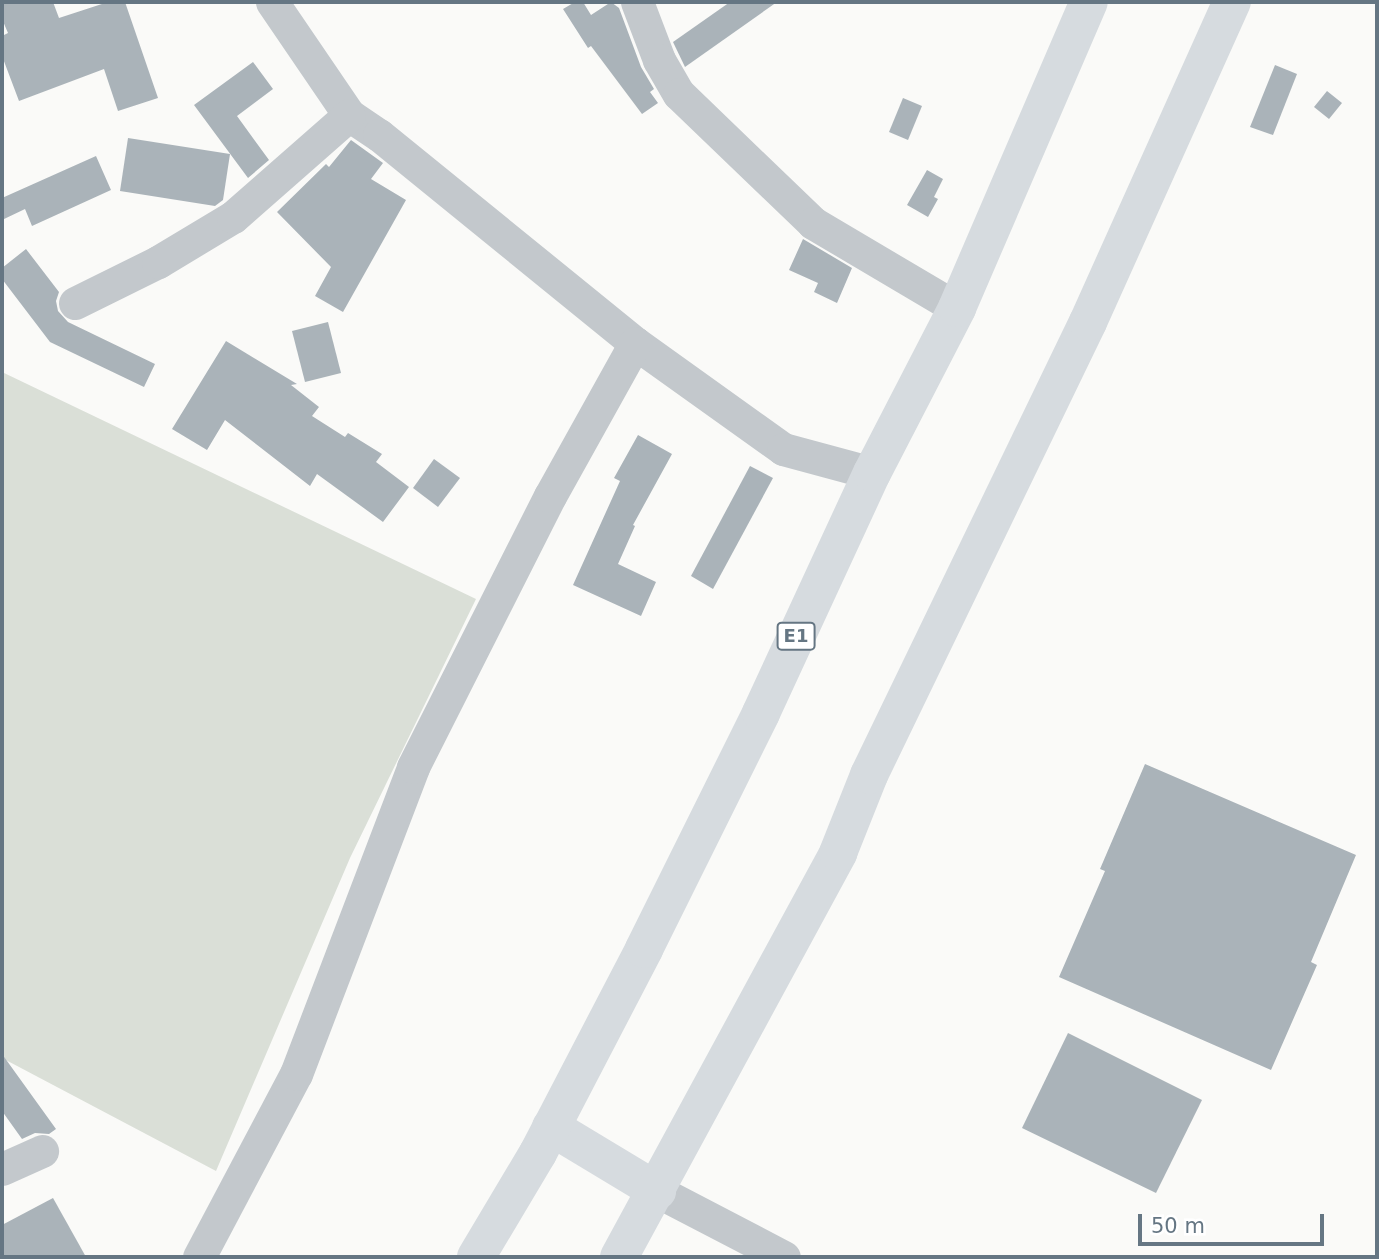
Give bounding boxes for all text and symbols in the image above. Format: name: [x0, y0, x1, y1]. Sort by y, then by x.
road number: E1: [775, 622, 817, 650]
scale bar: [1141, 1200, 1326, 1244]
text: 50 m: [1151, 1214, 1205, 1238]

